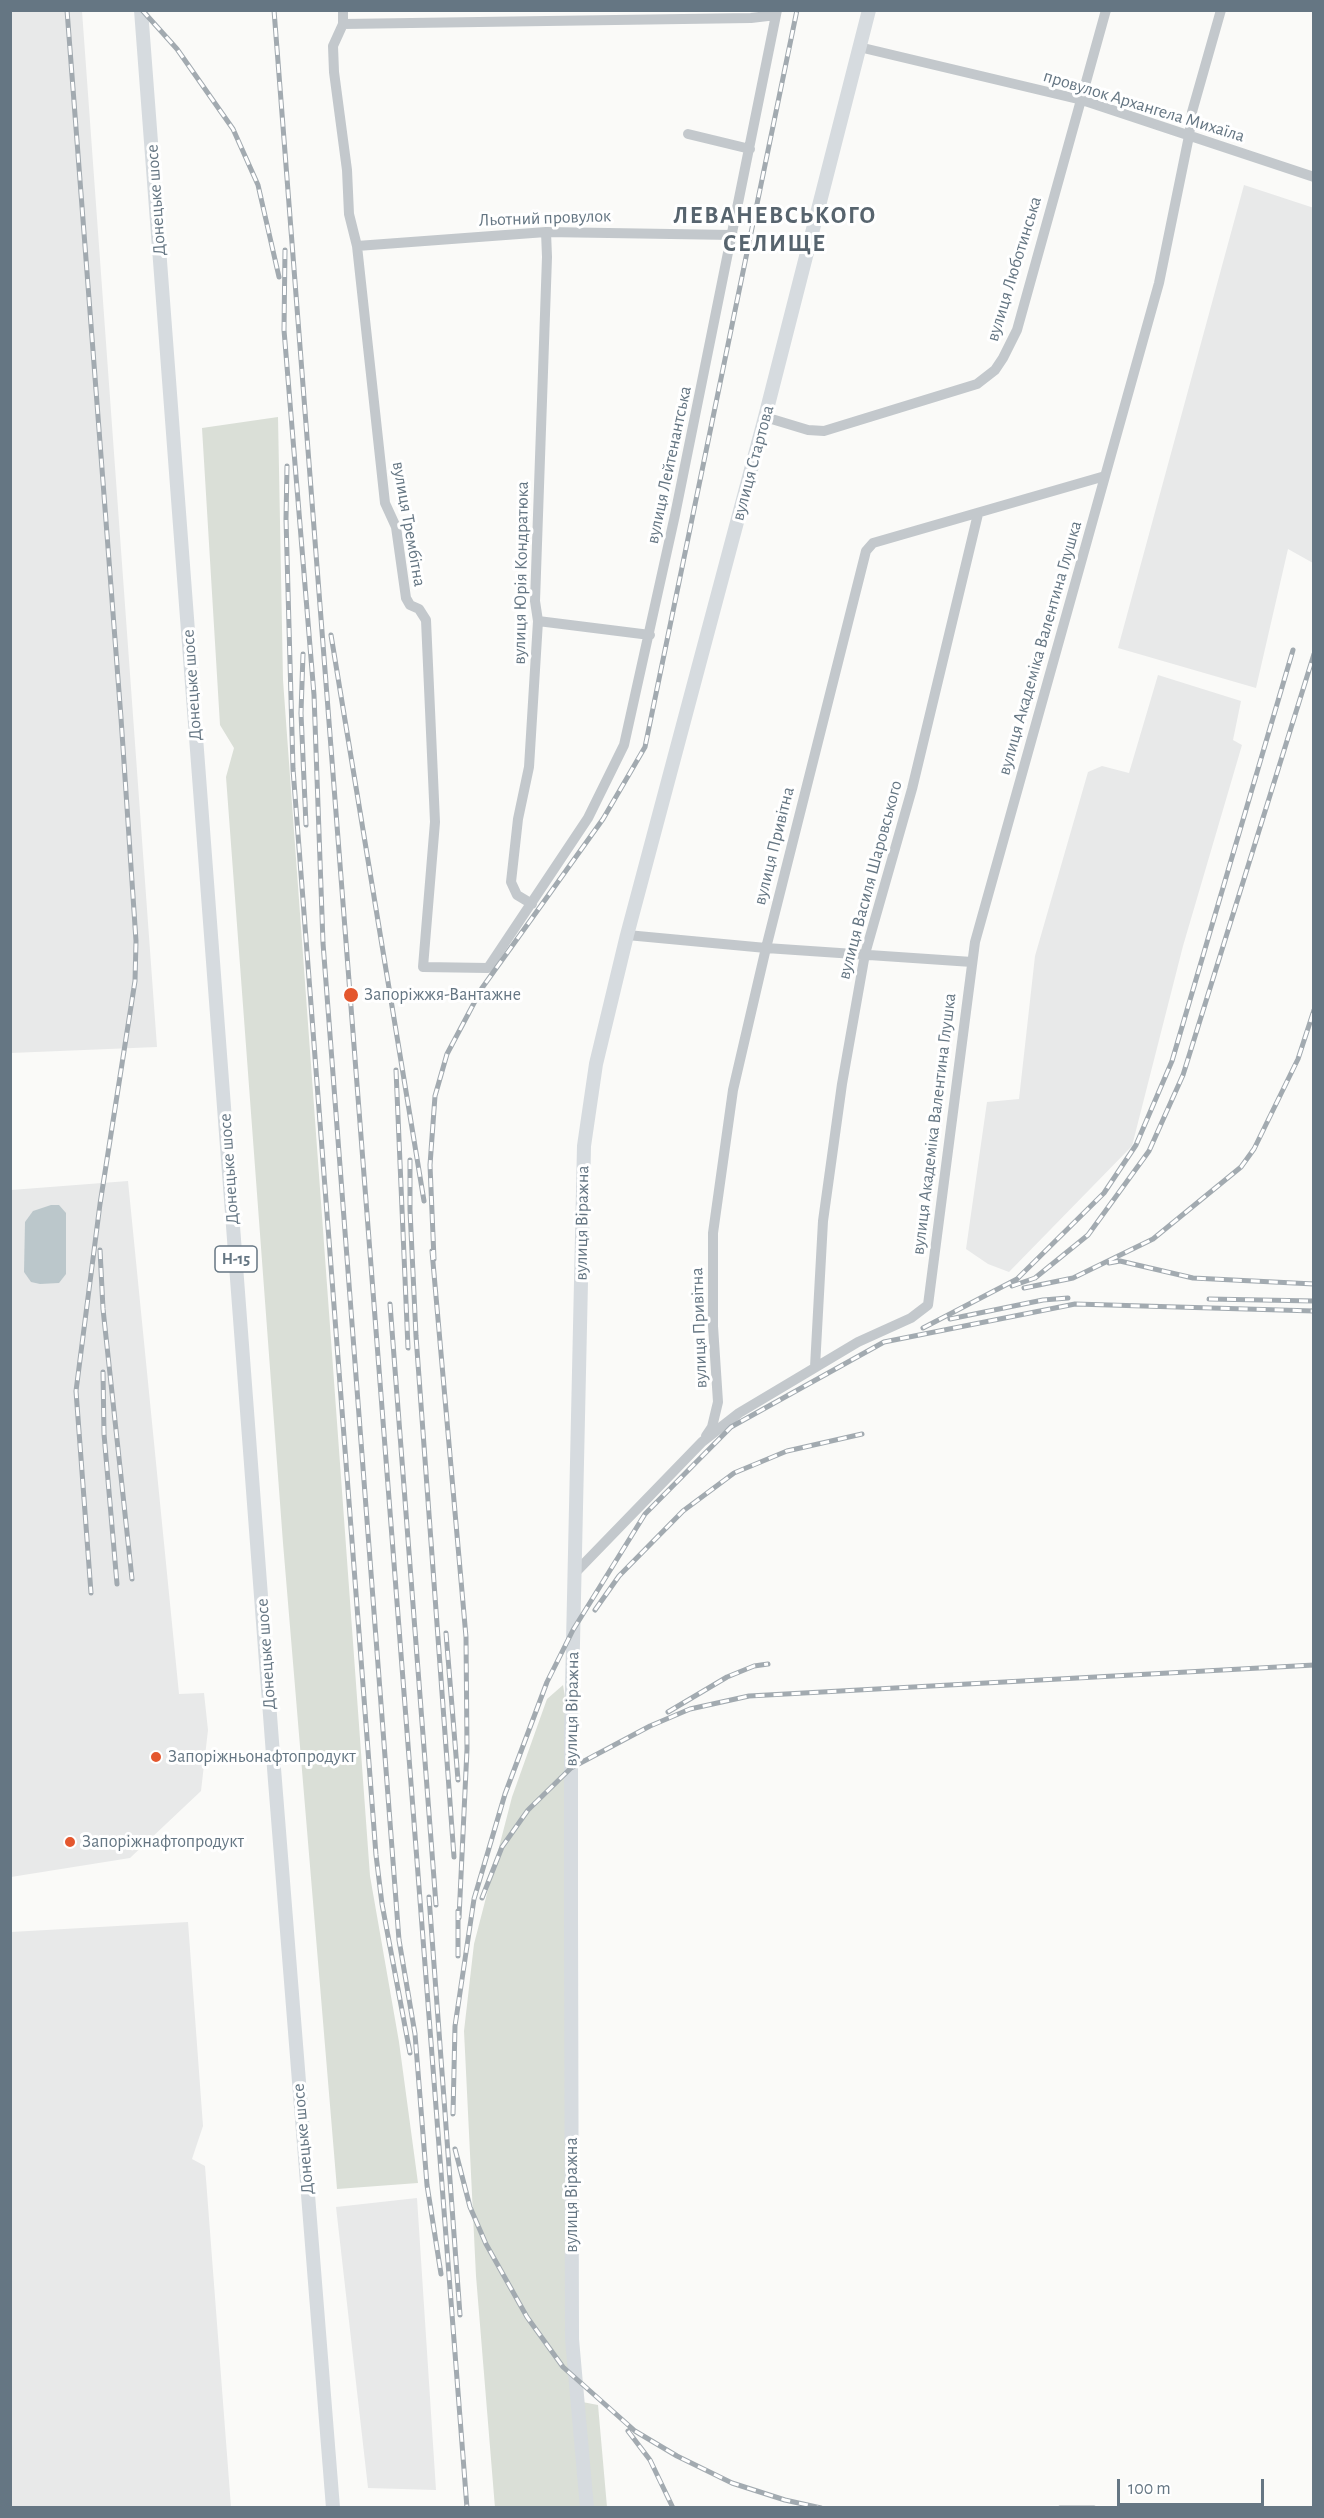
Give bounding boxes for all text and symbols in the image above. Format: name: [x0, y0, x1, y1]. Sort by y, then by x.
street label: провулок Архангела Михаїла: [1041, 65, 1247, 147]
street label: Донецьке шосе: [141, 144, 171, 256]
street label: вулиця Люботинська: [982, 194, 1046, 344]
district label: ЛЕВАНЕВСЬКОГО СЕЛИЩЕ: [673, 202, 877, 258]
street label: Льотний провулок: [478, 205, 612, 231]
street label: вулиця Лейтенантська: [642, 384, 696, 546]
street label: вулиця Стартова: [727, 403, 779, 523]
street label: вулиця Трембітна: [387, 460, 431, 588]
street label: вулиця Юрія Кондратюка: [509, 481, 533, 665]
street label: вулиця Академіка Валентина Глушка: [993, 518, 1087, 778]
street label: Донецьке шосе: [177, 629, 207, 741]
street label: вулиця Василя Шаровського: [833, 778, 907, 982]
street label: вулиця Привітна: [749, 785, 799, 907]
place label: Запоріжжя-Вантажне: [364, 984, 521, 1006]
marker: Запоріжжя-Вантажне: [342, 986, 360, 1004]
street label: вулиця Академіка Валентина Глушка: [907, 992, 961, 1256]
street label: Донецьке шосе: [214, 1113, 244, 1225]
street label: вулиця Віражна: [570, 1165, 594, 1281]
road number: Н-15: [215, 1246, 257, 1272]
street label: вулиця Привітна: [686, 1267, 712, 1389]
street label: Донецьке шосе: [251, 1598, 281, 1710]
street label: вулиця Віражна: [560, 1651, 584, 1767]
place label: Запоріжньонафтопродукт: [168, 1746, 356, 1768]
marker: Запоріжньонафтопродукт: [149, 1750, 163, 1764]
place label: Запоріжнафтопродукт: [82, 1831, 244, 1853]
marker: Запоріжнафтопродукт: [63, 1835, 77, 1849]
street label: Донецьке шосе: [287, 2083, 319, 2195]
street label: вулиця Віражна: [561, 2137, 583, 2253]
scale bar: [1120, 2467, 1267, 2505]
text: 100 m: [1128, 2480, 1171, 2498]

